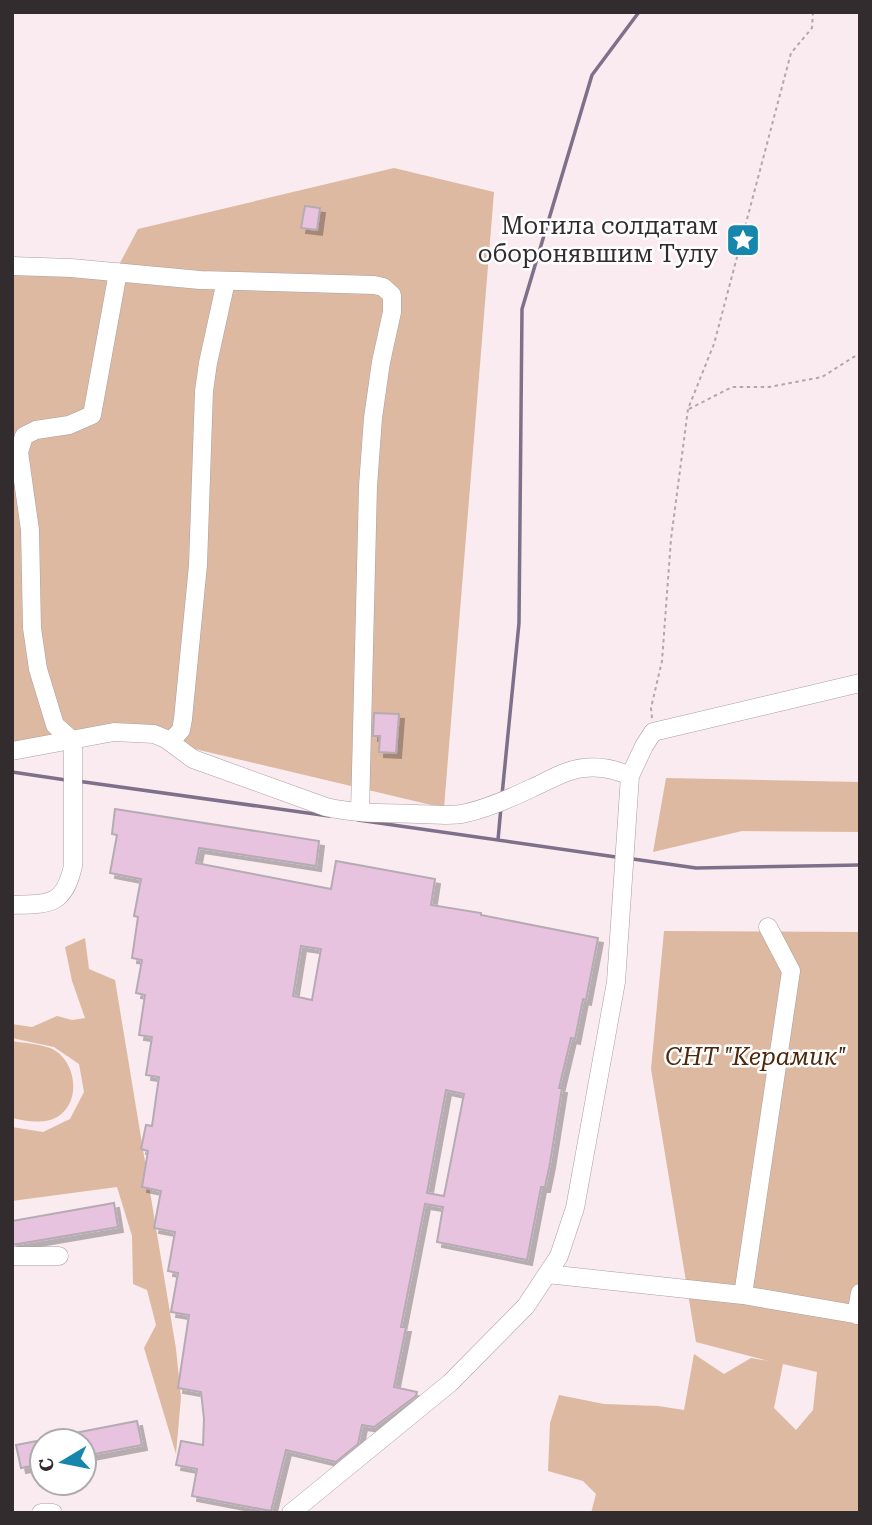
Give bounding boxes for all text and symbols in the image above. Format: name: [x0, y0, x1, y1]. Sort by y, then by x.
place label: Могила солдатам оборонявшим Тулу: [478, 212, 719, 268]
place icon: Могила солдатам оборонявшим Тулу: [724, 221, 762, 259]
park label: СНТ "Керамик": [665, 1043, 847, 1071]
north arrow: [28, 1427, 98, 1497]
text: С: [34, 1456, 59, 1473]

